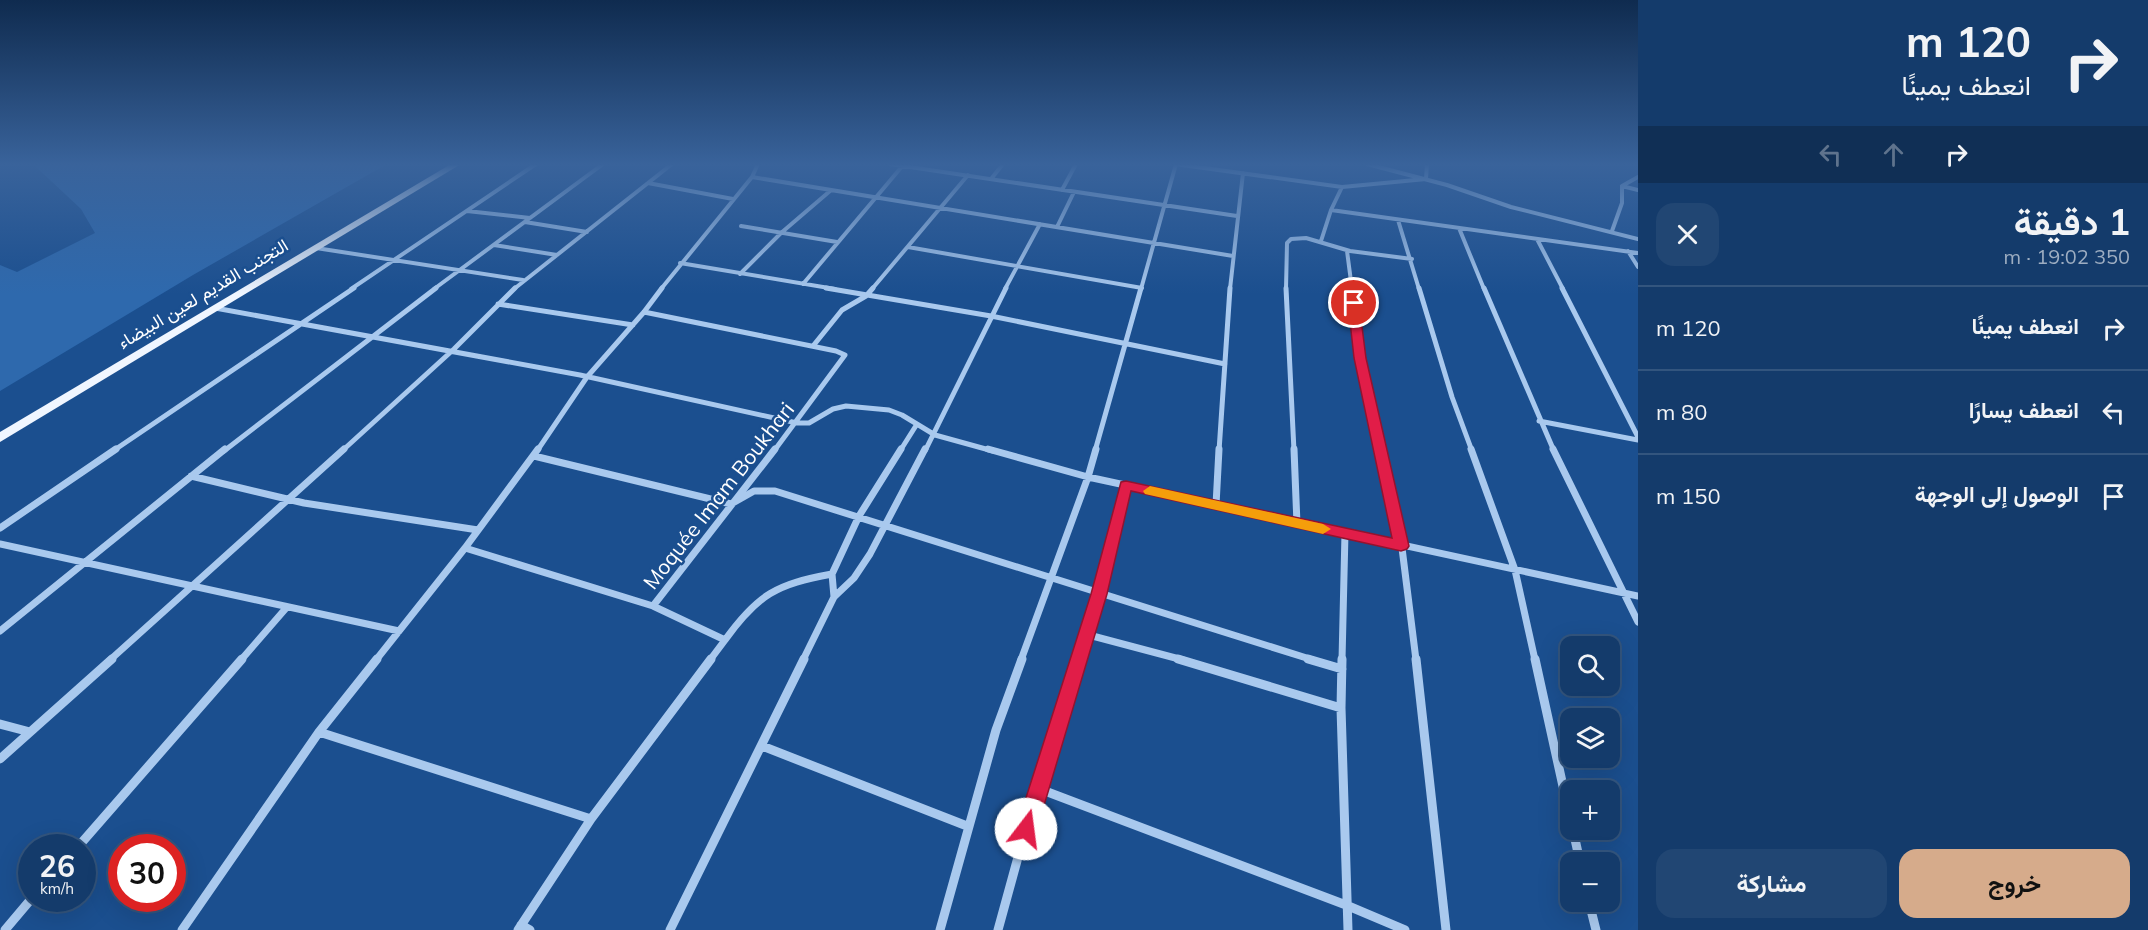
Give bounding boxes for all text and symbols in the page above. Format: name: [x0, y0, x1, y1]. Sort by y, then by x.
text: 120 m: [1906, 15, 2031, 68]
icon: right: [2052, 24, 2130, 102]
text: انعطف يمينًا: [1901, 68, 2031, 102]
icon: left: [1814, 138, 1847, 171]
icon: ahead: [1877, 138, 1910, 171]
icon: right: [1940, 138, 1973, 171]
text: 1 دقيقة: [2014, 199, 2130, 244]
button: close: [1656, 203, 1719, 266]
street label: التجنب القديم لعين البيضاء: [113, 233, 293, 355]
text: 350 m · 19:02: [2004, 244, 2130, 269]
pin: [1328, 277, 1379, 328]
icon: arrive: [1337, 286, 1370, 319]
text: انعطف يمينًا: [1972, 312, 2079, 340]
icon: right: [2097, 312, 2130, 345]
text: 120 m: [1656, 314, 1721, 342]
text: انعطف يسارًا: [1969, 396, 2079, 424]
icon: left: [2097, 396, 2130, 429]
street label: Moquée Imam Boukhari: [637, 397, 799, 594]
text: 80 m: [1656, 398, 1707, 426]
text: الوصول إلى الوجهة: [1915, 480, 2079, 508]
icon: arrive: [2097, 480, 2130, 513]
text: 150 m: [1656, 482, 1721, 510]
map controls: [1560, 636, 1620, 912]
button: search: [1560, 636, 1620, 696]
button: layers: [1560, 708, 1620, 768]
button: +: [1560, 780, 1620, 840]
position arrow: [994, 797, 1058, 861]
speed limit sign: 30: [108, 834, 186, 912]
text: 26: [39, 847, 75, 885]
button: مشاركة: [1656, 849, 1887, 918]
button: خروج: [1899, 849, 2130, 918]
button: −: [1560, 852, 1620, 912]
text: km/h: [40, 879, 74, 898]

